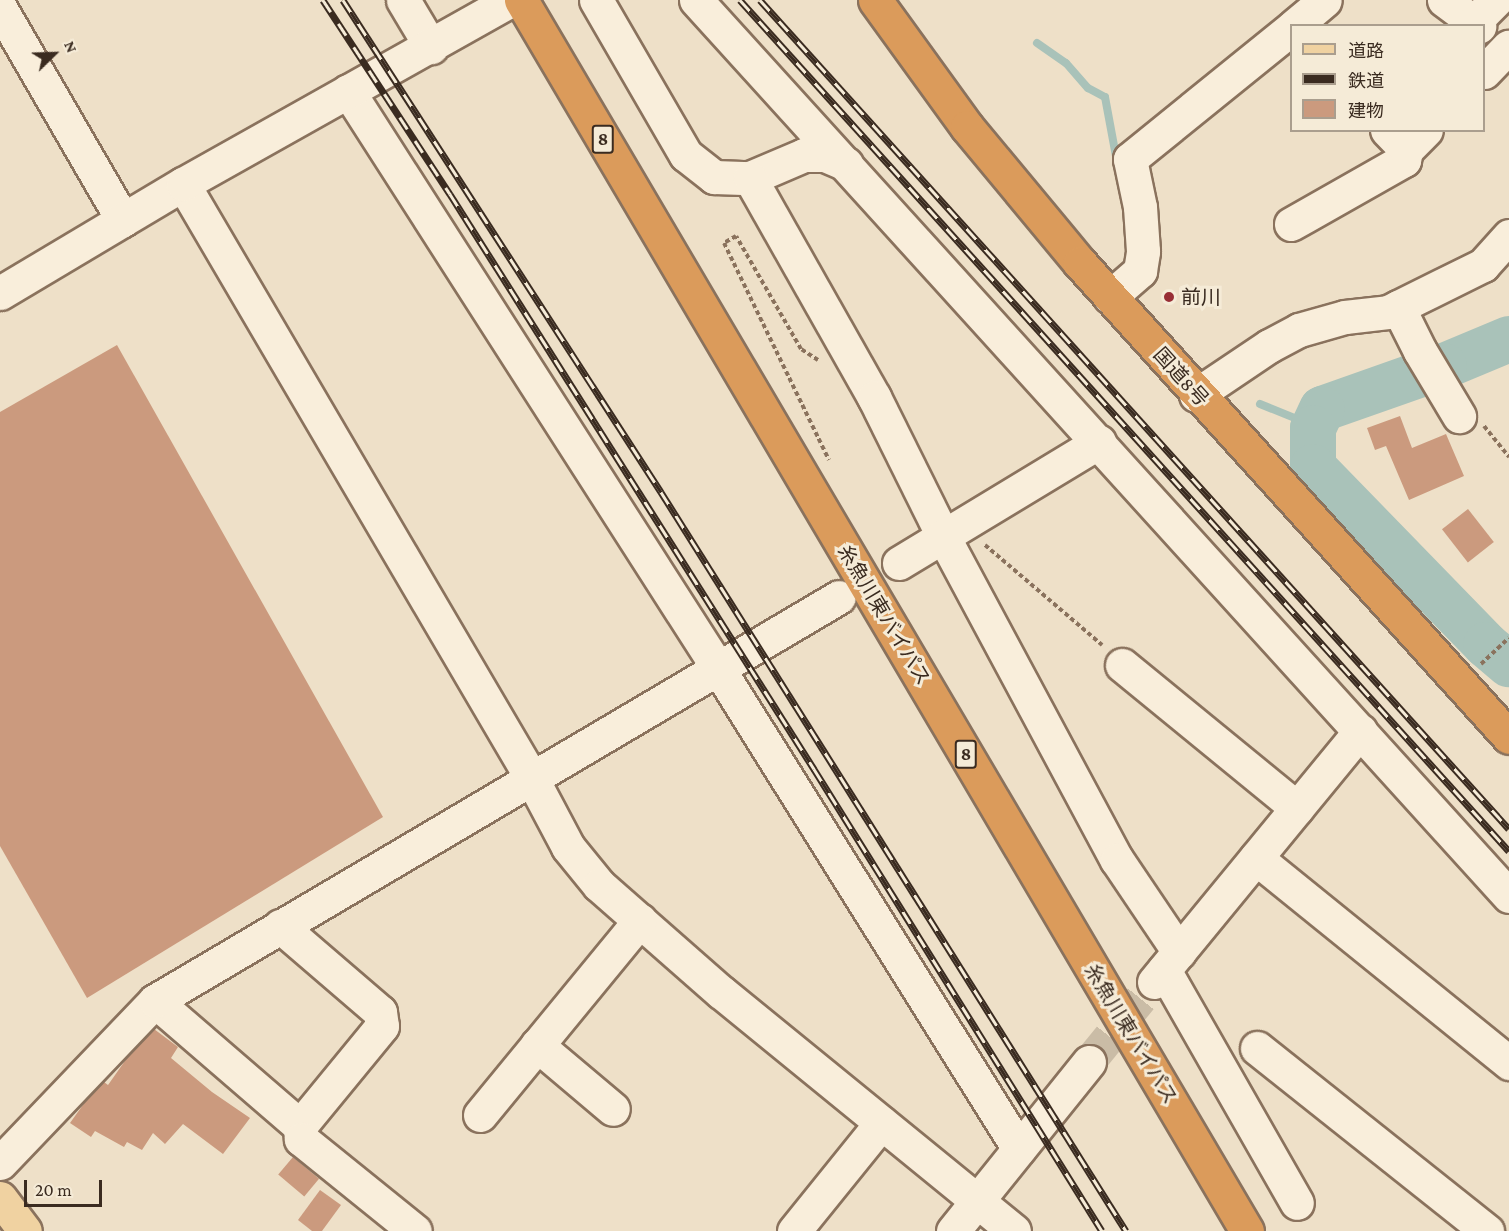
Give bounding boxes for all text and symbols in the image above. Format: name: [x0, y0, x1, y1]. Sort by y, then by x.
north arrow: [24, 24, 84, 84]
legend: [1290, 24, 1485, 132]
text: N: [61, 38, 81, 55]
text: 道路: [1348, 41, 1384, 61]
text: 鉄道: [1348, 71, 1384, 91]
text: 建物: [1348, 101, 1384, 121]
road number: 8: [591, 124, 615, 154]
place label: 前川: [1181, 285, 1221, 309]
marker: 前川: [1162, 290, 1176, 304]
street label: 国道8号: [1148, 343, 1214, 411]
street label: 糸魚川東バイパス: [833, 540, 935, 690]
road number: 8: [954, 739, 978, 769]
street label: 糸魚川東バイパス: [1080, 959, 1182, 1109]
scale bar: [27, 1168, 105, 1206]
text: 20 m: [35, 1180, 72, 1200]

